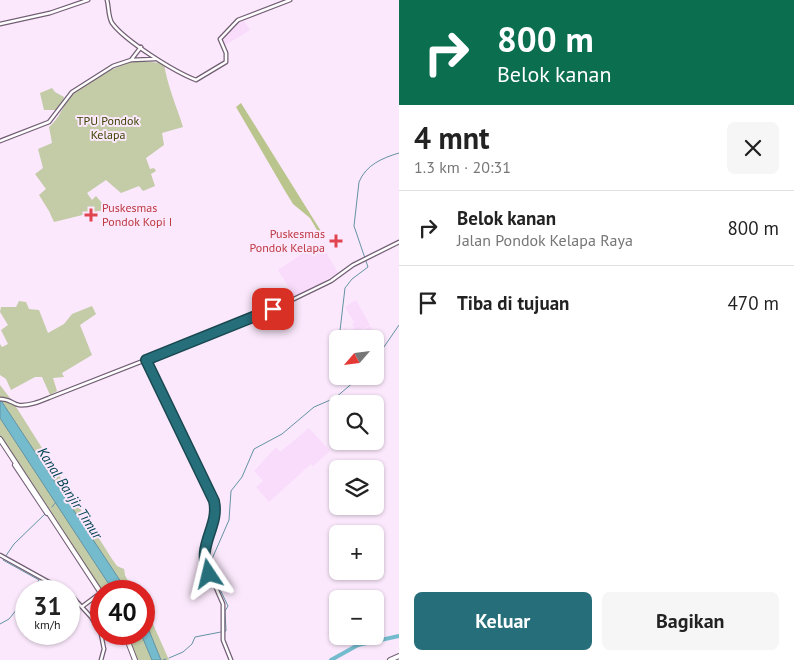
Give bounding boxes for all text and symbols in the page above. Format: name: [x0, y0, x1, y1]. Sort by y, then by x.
text: 800 m: [497, 16, 594, 62]
icon: right: [414, 20, 479, 85]
text: Belok kanan: [497, 60, 611, 88]
park label: TPU Pondok Kelapa: [77, 113, 139, 142]
text: 4 mnt: [414, 118, 490, 157]
button: close: [727, 122, 779, 174]
text: 1.3 km · 20:31: [414, 157, 511, 177]
place label: Puskesmas Pondok Kopi I: [102, 200, 172, 229]
text: Belok kanan: [457, 206, 556, 230]
marker: Puskesmas Pondok Kopi I: [84, 208, 98, 222]
icon: right: [414, 214, 442, 242]
text: 800 m: [727, 216, 779, 240]
place label: Puskesmas Pondok Kelapa: [250, 226, 325, 255]
text: Jalan Pondok Kelapa Raya: [457, 230, 633, 250]
marker: Puskesmas Pondok Kelapa: [329, 234, 343, 248]
pin: [252, 288, 294, 330]
icon: arrive: [414, 289, 442, 317]
text: Tiba di tujuan: [457, 291, 569, 315]
text: 470 m: [727, 291, 779, 315]
icon: arrive: [259, 295, 287, 323]
north arrow: [329, 330, 384, 385]
map controls: [329, 330, 384, 645]
button: search: [329, 395, 384, 450]
water label: Kanal Banjir Timur: [34, 444, 107, 544]
button: layers: [329, 460, 384, 515]
button: +: [329, 525, 384, 580]
position arrow: [182, 547, 234, 599]
speed limit sign: 40: [90, 580, 155, 645]
text: 31: [33, 590, 62, 622]
button: −: [329, 590, 384, 645]
button: Keluar: [414, 592, 592, 650]
button: Bagikan: [602, 592, 779, 650]
text: km/h: [34, 617, 61, 632]

